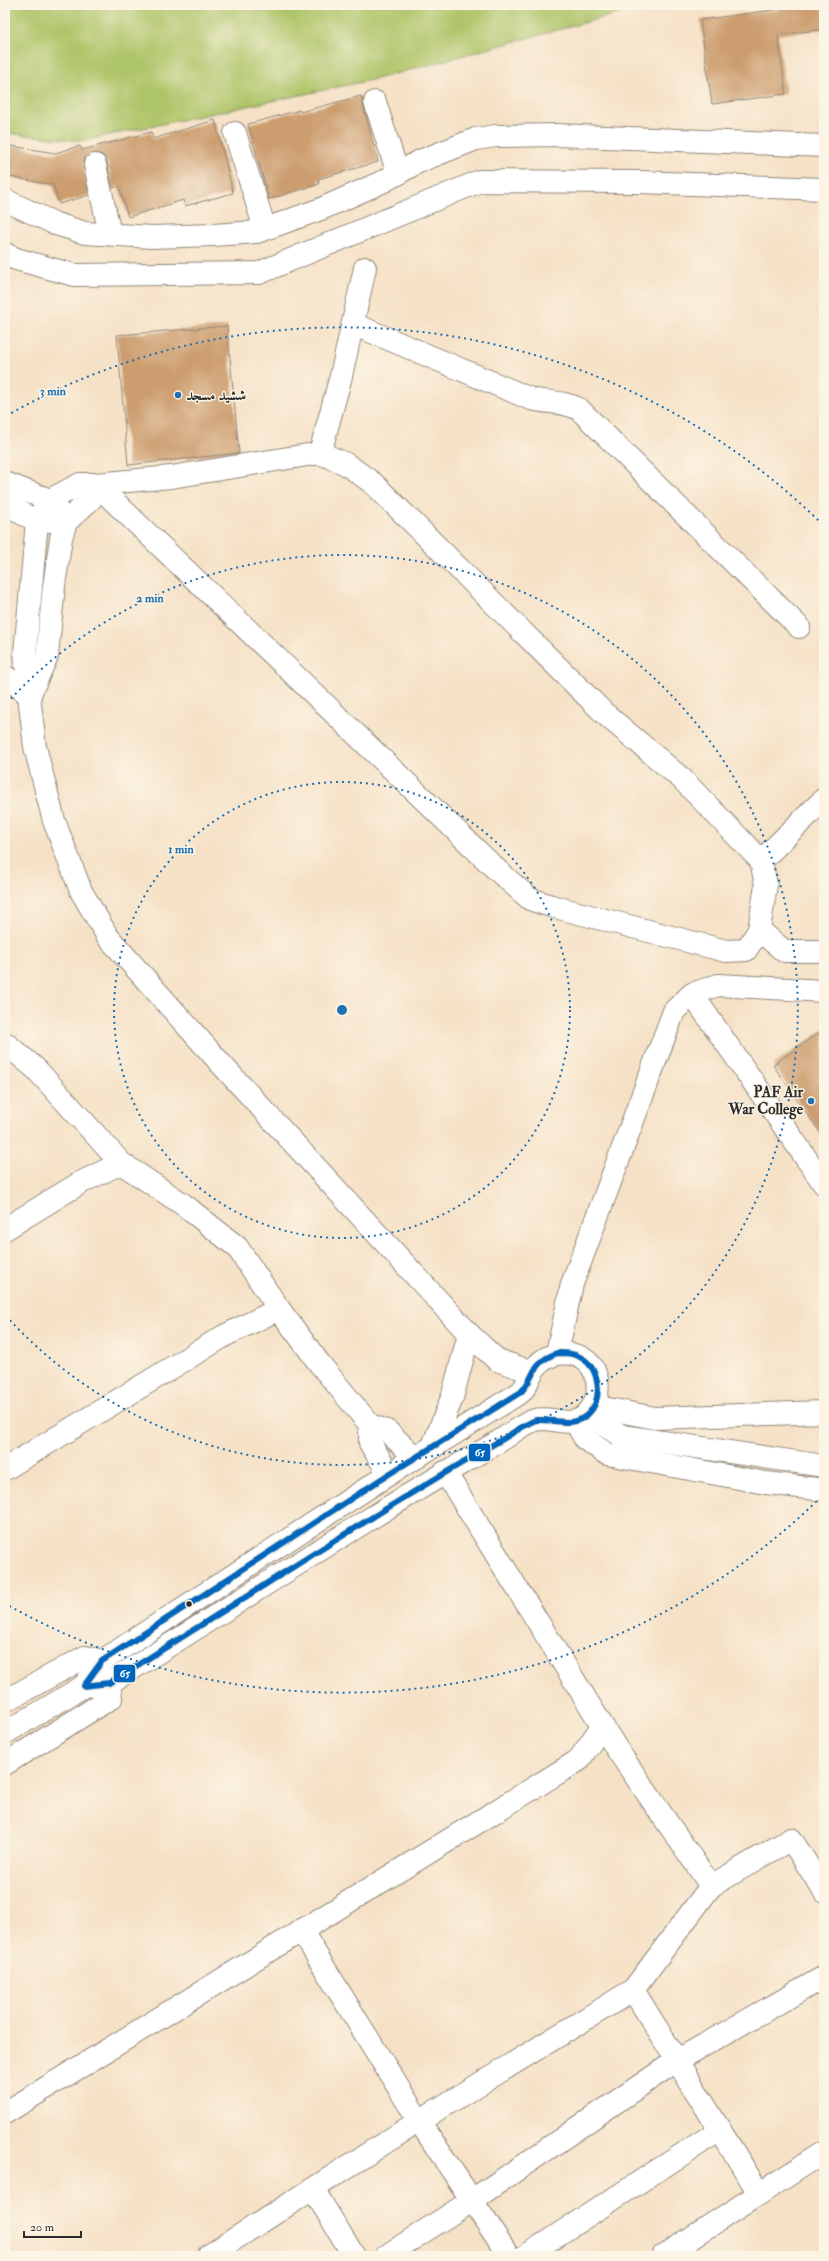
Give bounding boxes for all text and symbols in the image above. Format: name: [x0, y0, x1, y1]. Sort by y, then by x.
text: 3 min: [40, 384, 67, 399]
place label: ششید مسجد: [186, 386, 246, 405]
marker: ششید مسجد: [173, 390, 183, 400]
text: 2 min: [136, 591, 164, 606]
text: 1 min: [168, 842, 195, 857]
centre of rings: [335, 1003, 349, 1017]
place label: PAF Air War College: [727, 1083, 804, 1120]
marker: PAF Air War College: [806, 1096, 816, 1106]
line badge: 65: [468, 1443, 491, 1462]
text: 65: [475, 1446, 485, 1459]
unlabelled marker: [184, 1599, 194, 1609]
line badge: 65: [113, 1664, 136, 1683]
text: 65: [120, 1667, 130, 1680]
scale bar: [24, 2213, 81, 2239]
text: 20 m: [30, 2220, 55, 2235]

